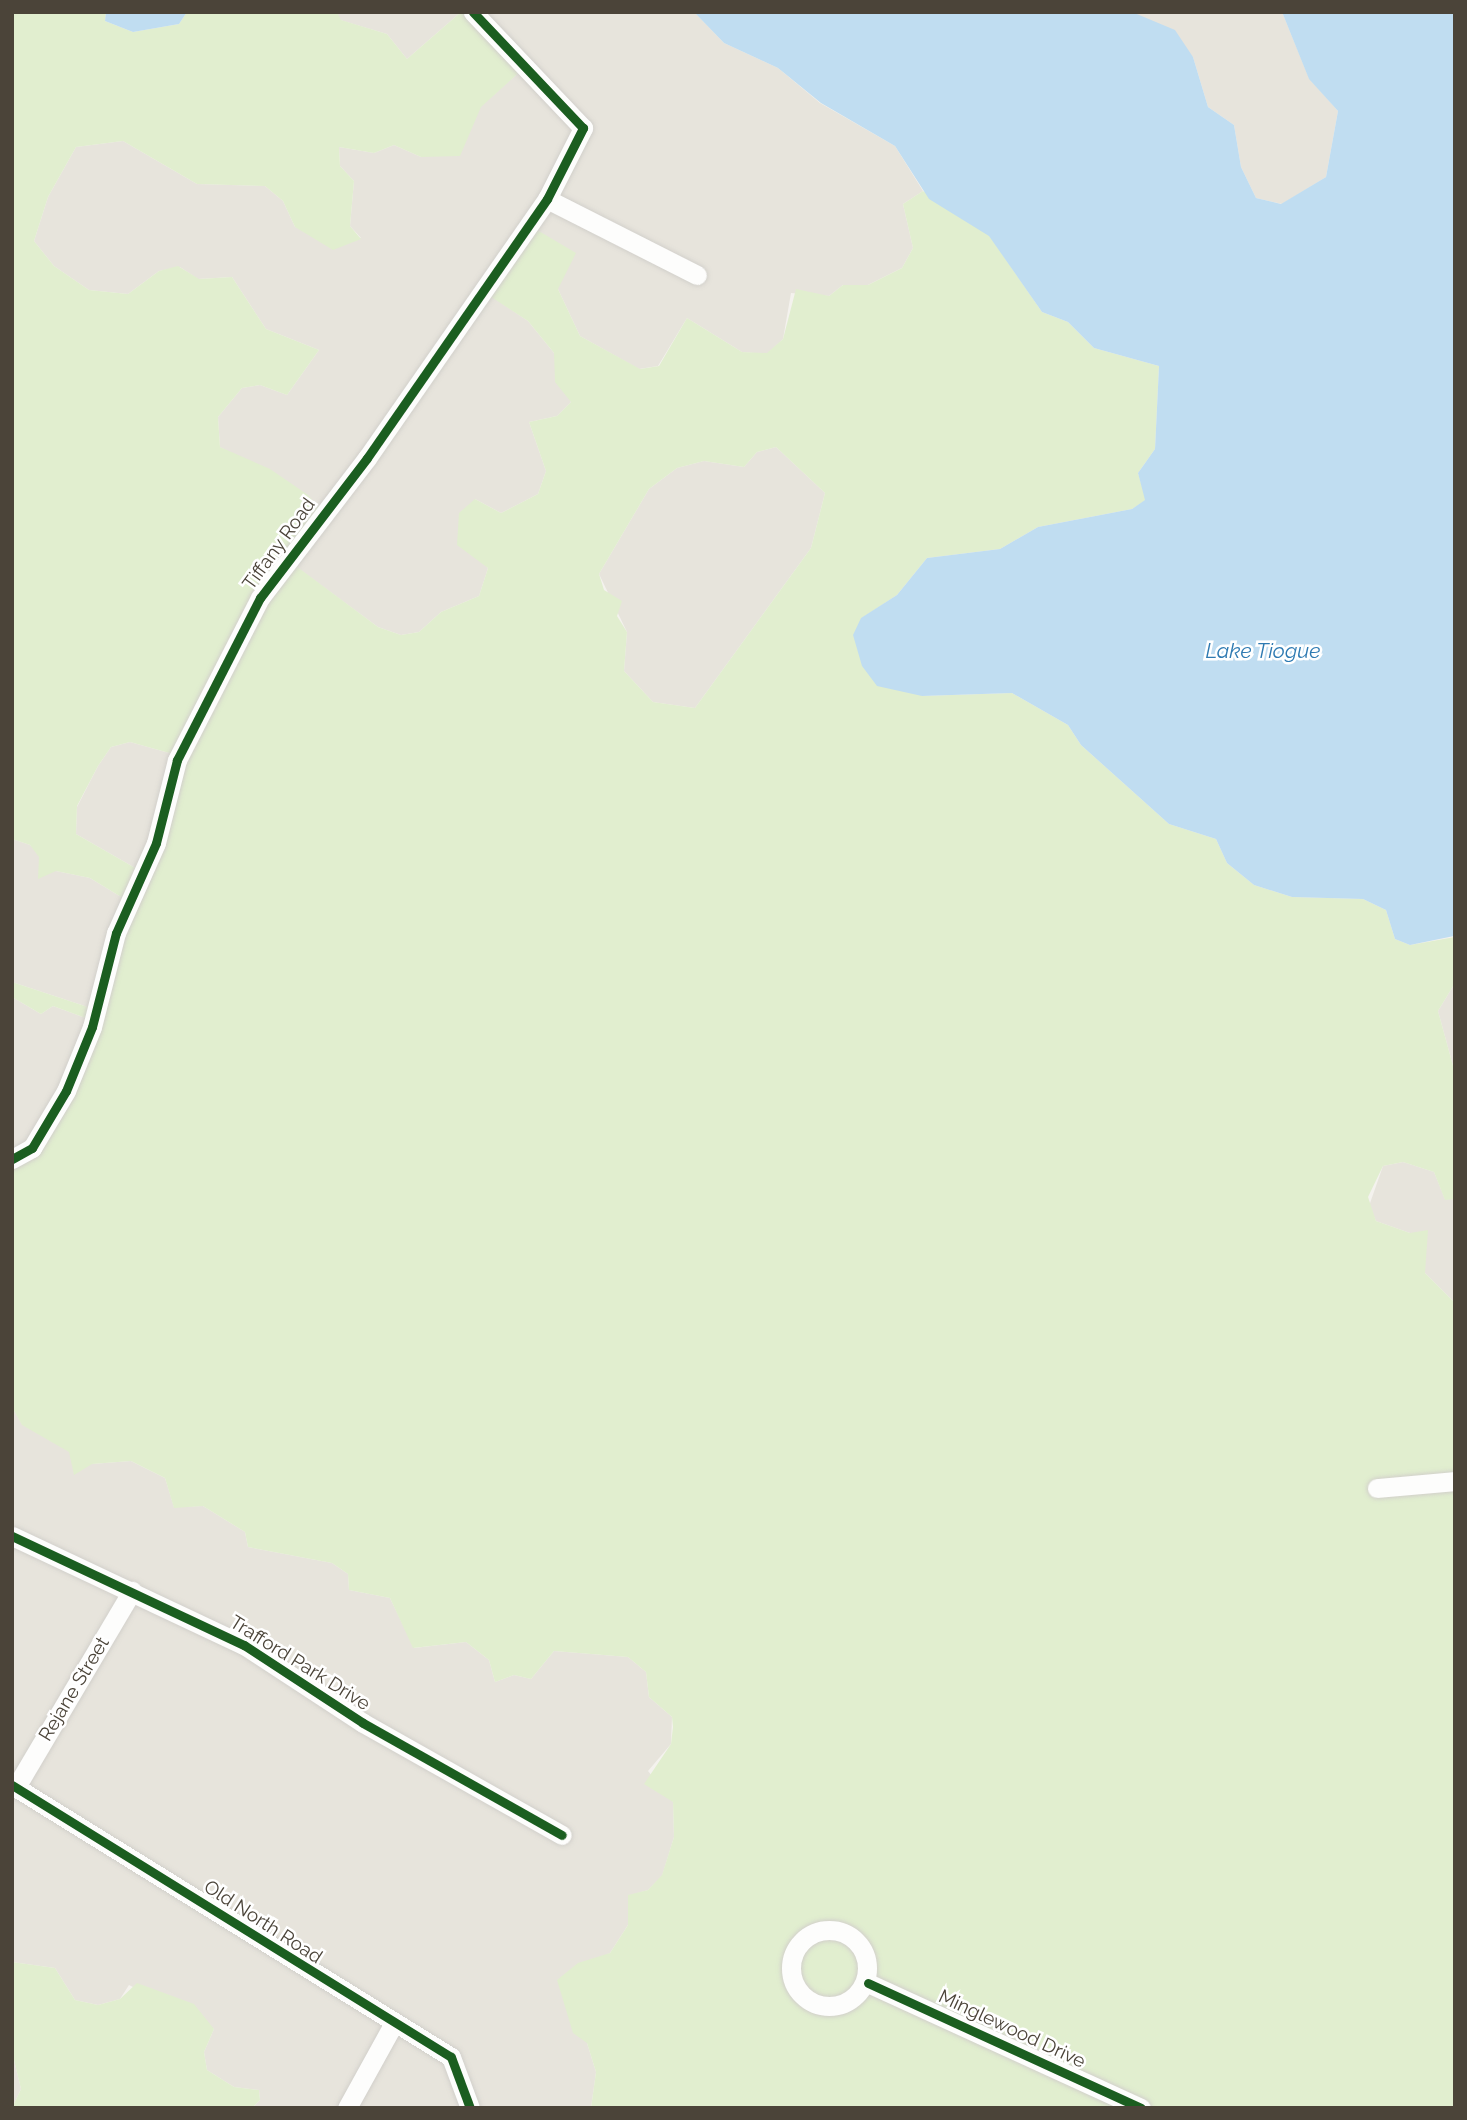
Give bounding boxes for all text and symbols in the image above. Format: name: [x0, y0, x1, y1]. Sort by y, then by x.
street label: Tiffany Road: [238, 493, 320, 595]
water label: Lake Tiogue: [1205, 638, 1321, 664]
street label: Trafford Park Drive: [226, 1611, 374, 1715]
street label: Rejane Street: [34, 1633, 114, 1745]
street label: Old North Road: [200, 1875, 326, 1969]
street label: Minglewood Drive: [935, 1985, 1089, 2073]

